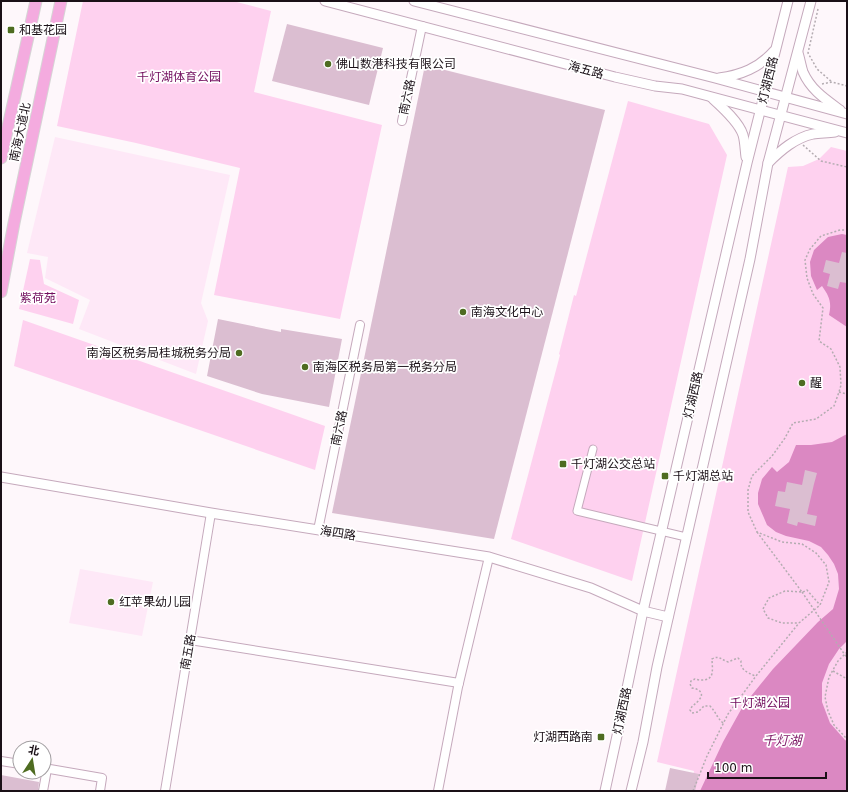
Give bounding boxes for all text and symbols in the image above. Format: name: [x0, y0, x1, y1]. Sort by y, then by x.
place label: 和基花园: [19, 23, 67, 37]
marker: 和基花园: [6, 25, 16, 35]
street label: 灯湖西路: [755, 55, 781, 105]
place label: 佛山数港科技有限公司: [336, 57, 456, 71]
marker: 佛山数港科技有限公司: [323, 59, 333, 69]
street label: 海五路: [567, 59, 605, 81]
park label: 千灯湖体育公园: [137, 70, 221, 84]
street label: 南六路: [396, 78, 418, 116]
street label: 南海大道北: [7, 101, 33, 163]
park label: 紫荷苑: [20, 291, 56, 305]
place label: 南海文化中心: [471, 305, 543, 319]
marker: 南海文化中心: [458, 307, 468, 317]
place label: 南海区税务局桂城税务分局: [87, 346, 231, 360]
marker: 南海区税务局桂城税务分局: [234, 348, 244, 358]
place label: 南海区税务局第一税务分局: [313, 360, 457, 374]
marker: 南海区税务局第一税务分局: [300, 362, 310, 372]
street label: 灯湖西路: [681, 370, 705, 420]
place label: 醒: [810, 376, 822, 390]
marker: 醒: [797, 378, 807, 388]
street label: 南六路: [328, 409, 350, 447]
place label: 千灯湖公交总站: [571, 457, 655, 471]
marker: 千灯湖公交总站: [558, 459, 568, 469]
place label: 千灯湖总站: [673, 469, 733, 483]
marker: 千灯湖总站: [660, 471, 670, 481]
street label: 海四路: [319, 523, 357, 543]
place label: 红苹果幼儿园: [119, 595, 191, 609]
marker: 红苹果幼儿园: [106, 597, 116, 607]
street label: 南五路: [178, 633, 198, 671]
street label: 灯湖西路: [610, 686, 634, 736]
park label: 千灯湖公园: [730, 696, 790, 710]
place label: 灯湖西路南: [533, 730, 593, 744]
marker: 灯湖西路南: [596, 732, 606, 742]
water label: 千灯湖: [762, 733, 803, 748]
north arrow: [12, 740, 52, 780]
text: 北: [27, 743, 41, 758]
scale bar: [708, 754, 826, 780]
text: 100 m: [714, 761, 752, 775]

